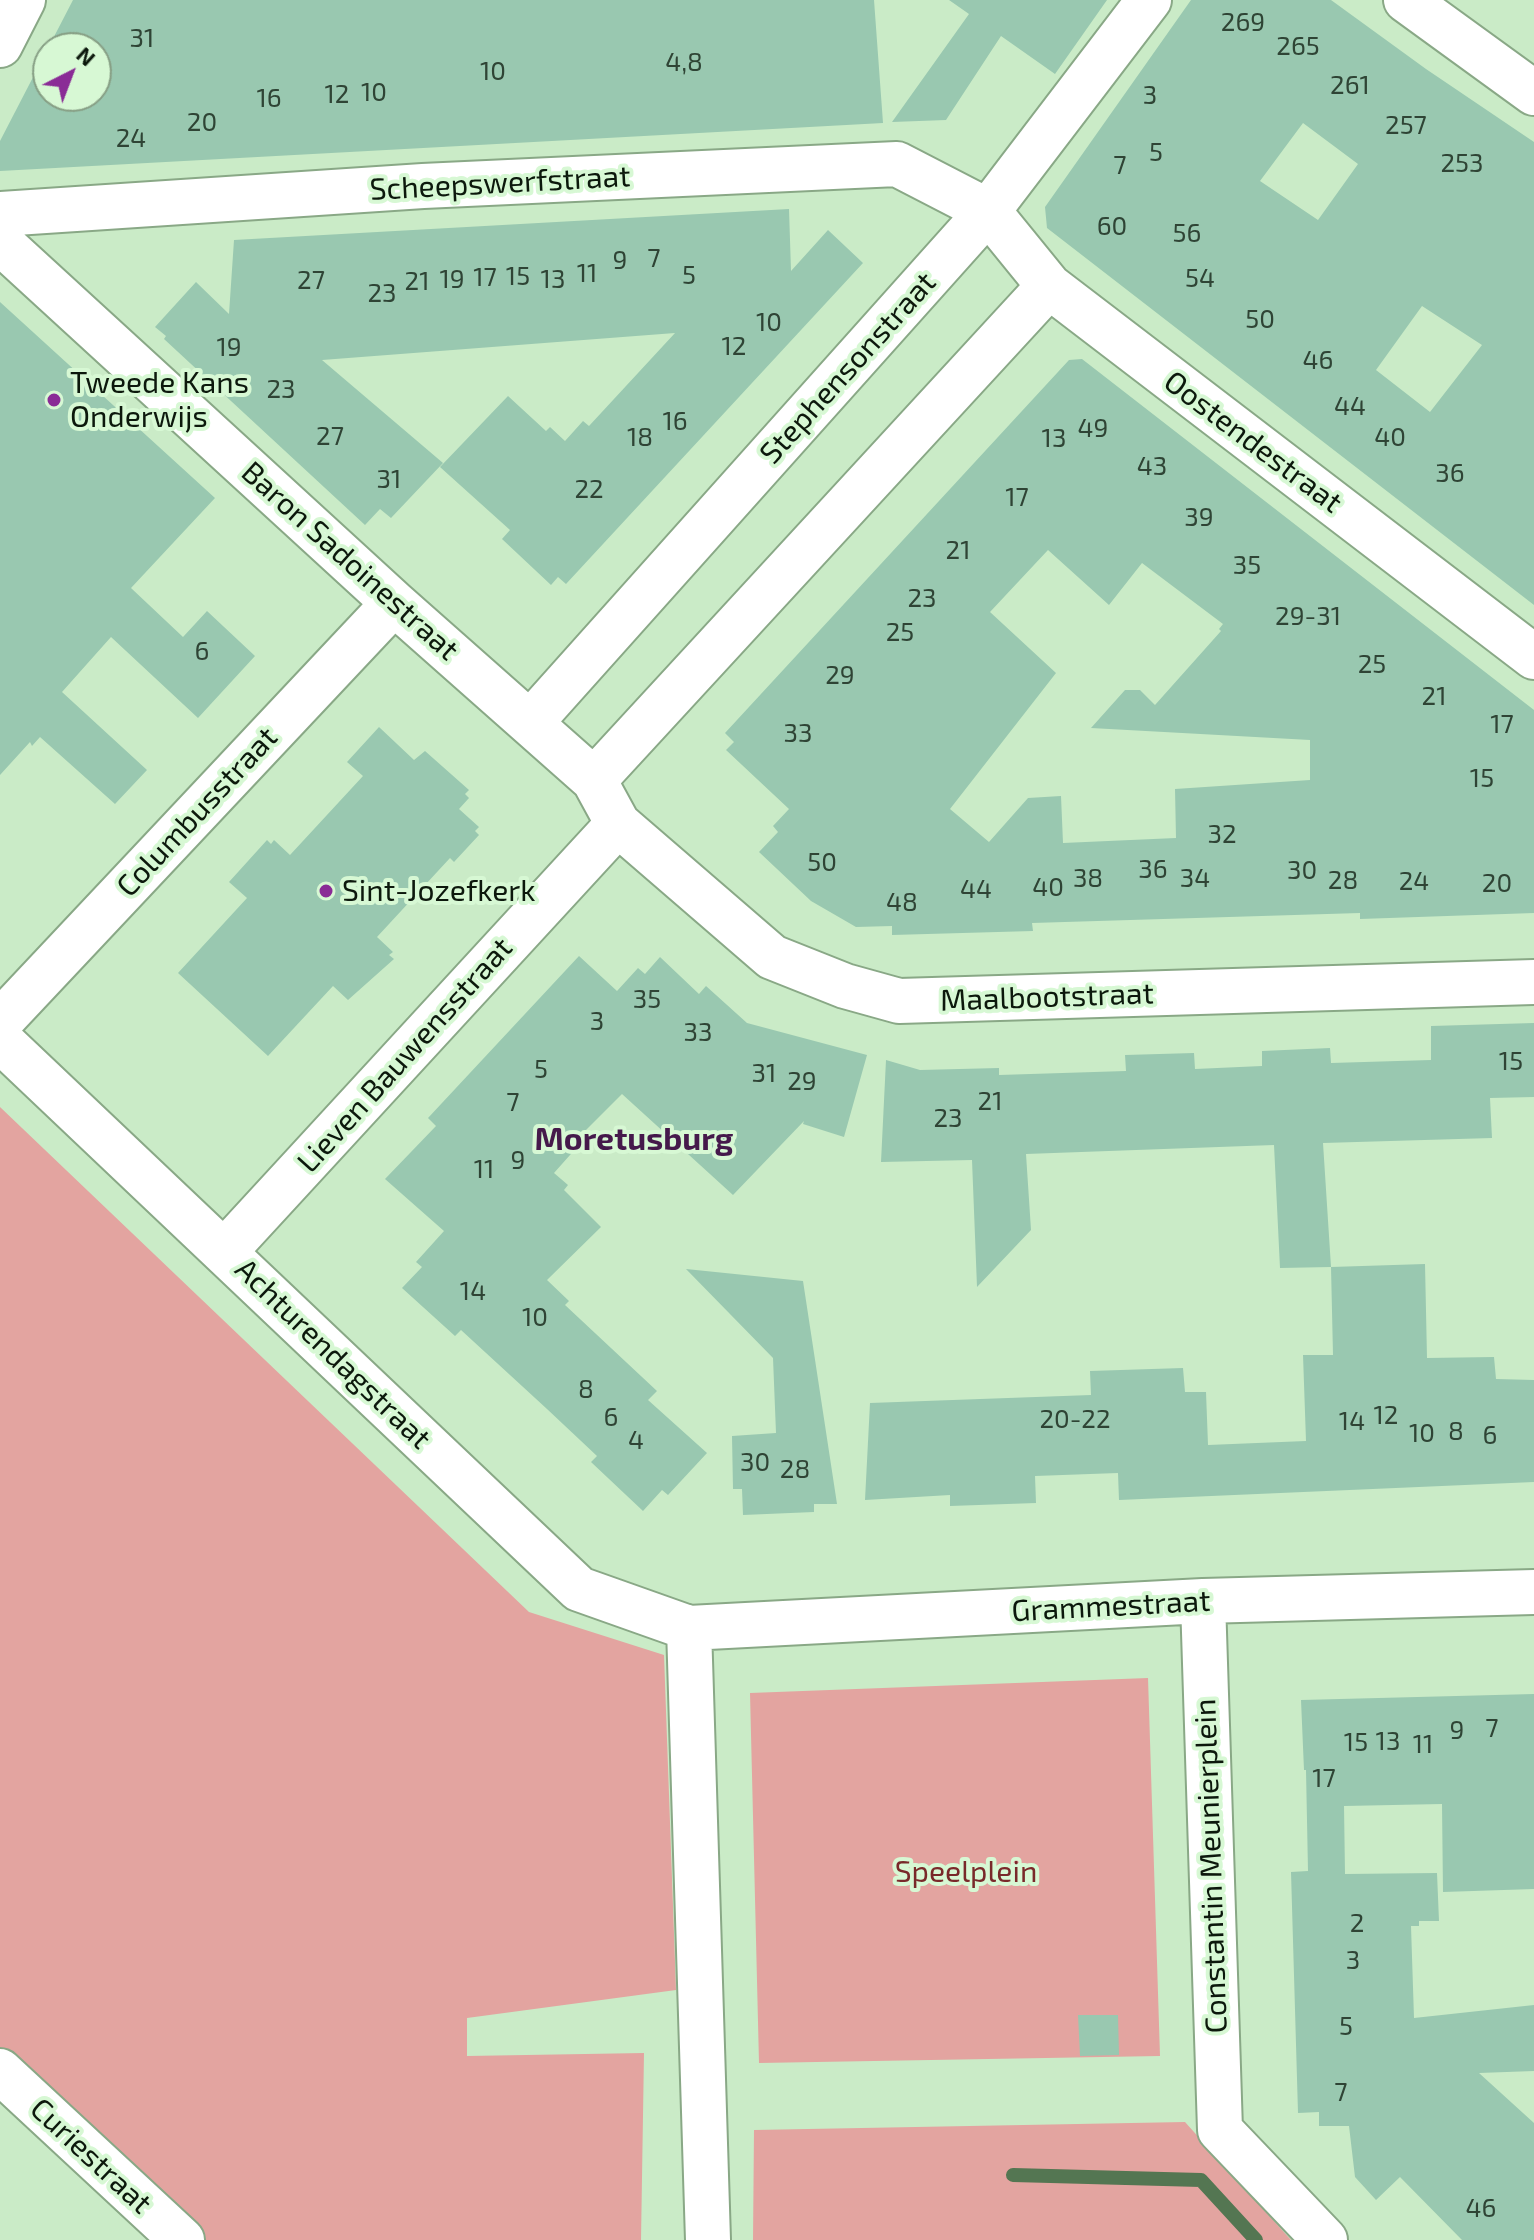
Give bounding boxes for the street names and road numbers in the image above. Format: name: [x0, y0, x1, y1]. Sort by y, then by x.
street label: Scheepswerfstraat: [369, 158, 631, 208]
street label: Stephensonstraat: [753, 265, 943, 471]
street label: Oostendestraat: [1157, 363, 1349, 521]
street label: Baron Sadoinestraat: [234, 454, 466, 668]
street label: Columbusstraat: [109, 720, 285, 904]
street label: Lieven Bauwensstraat: [290, 930, 520, 1180]
street label: Maalbootstraat: [940, 975, 1154, 1019]
street label: Achturendagstraat: [228, 1251, 438, 1457]
street label: Grammestraat: [1011, 1583, 1211, 1629]
street label: Constantin Meunierplein: [1187, 1698, 1235, 2034]
street label: Curiestraat: [23, 2091, 159, 2221]

